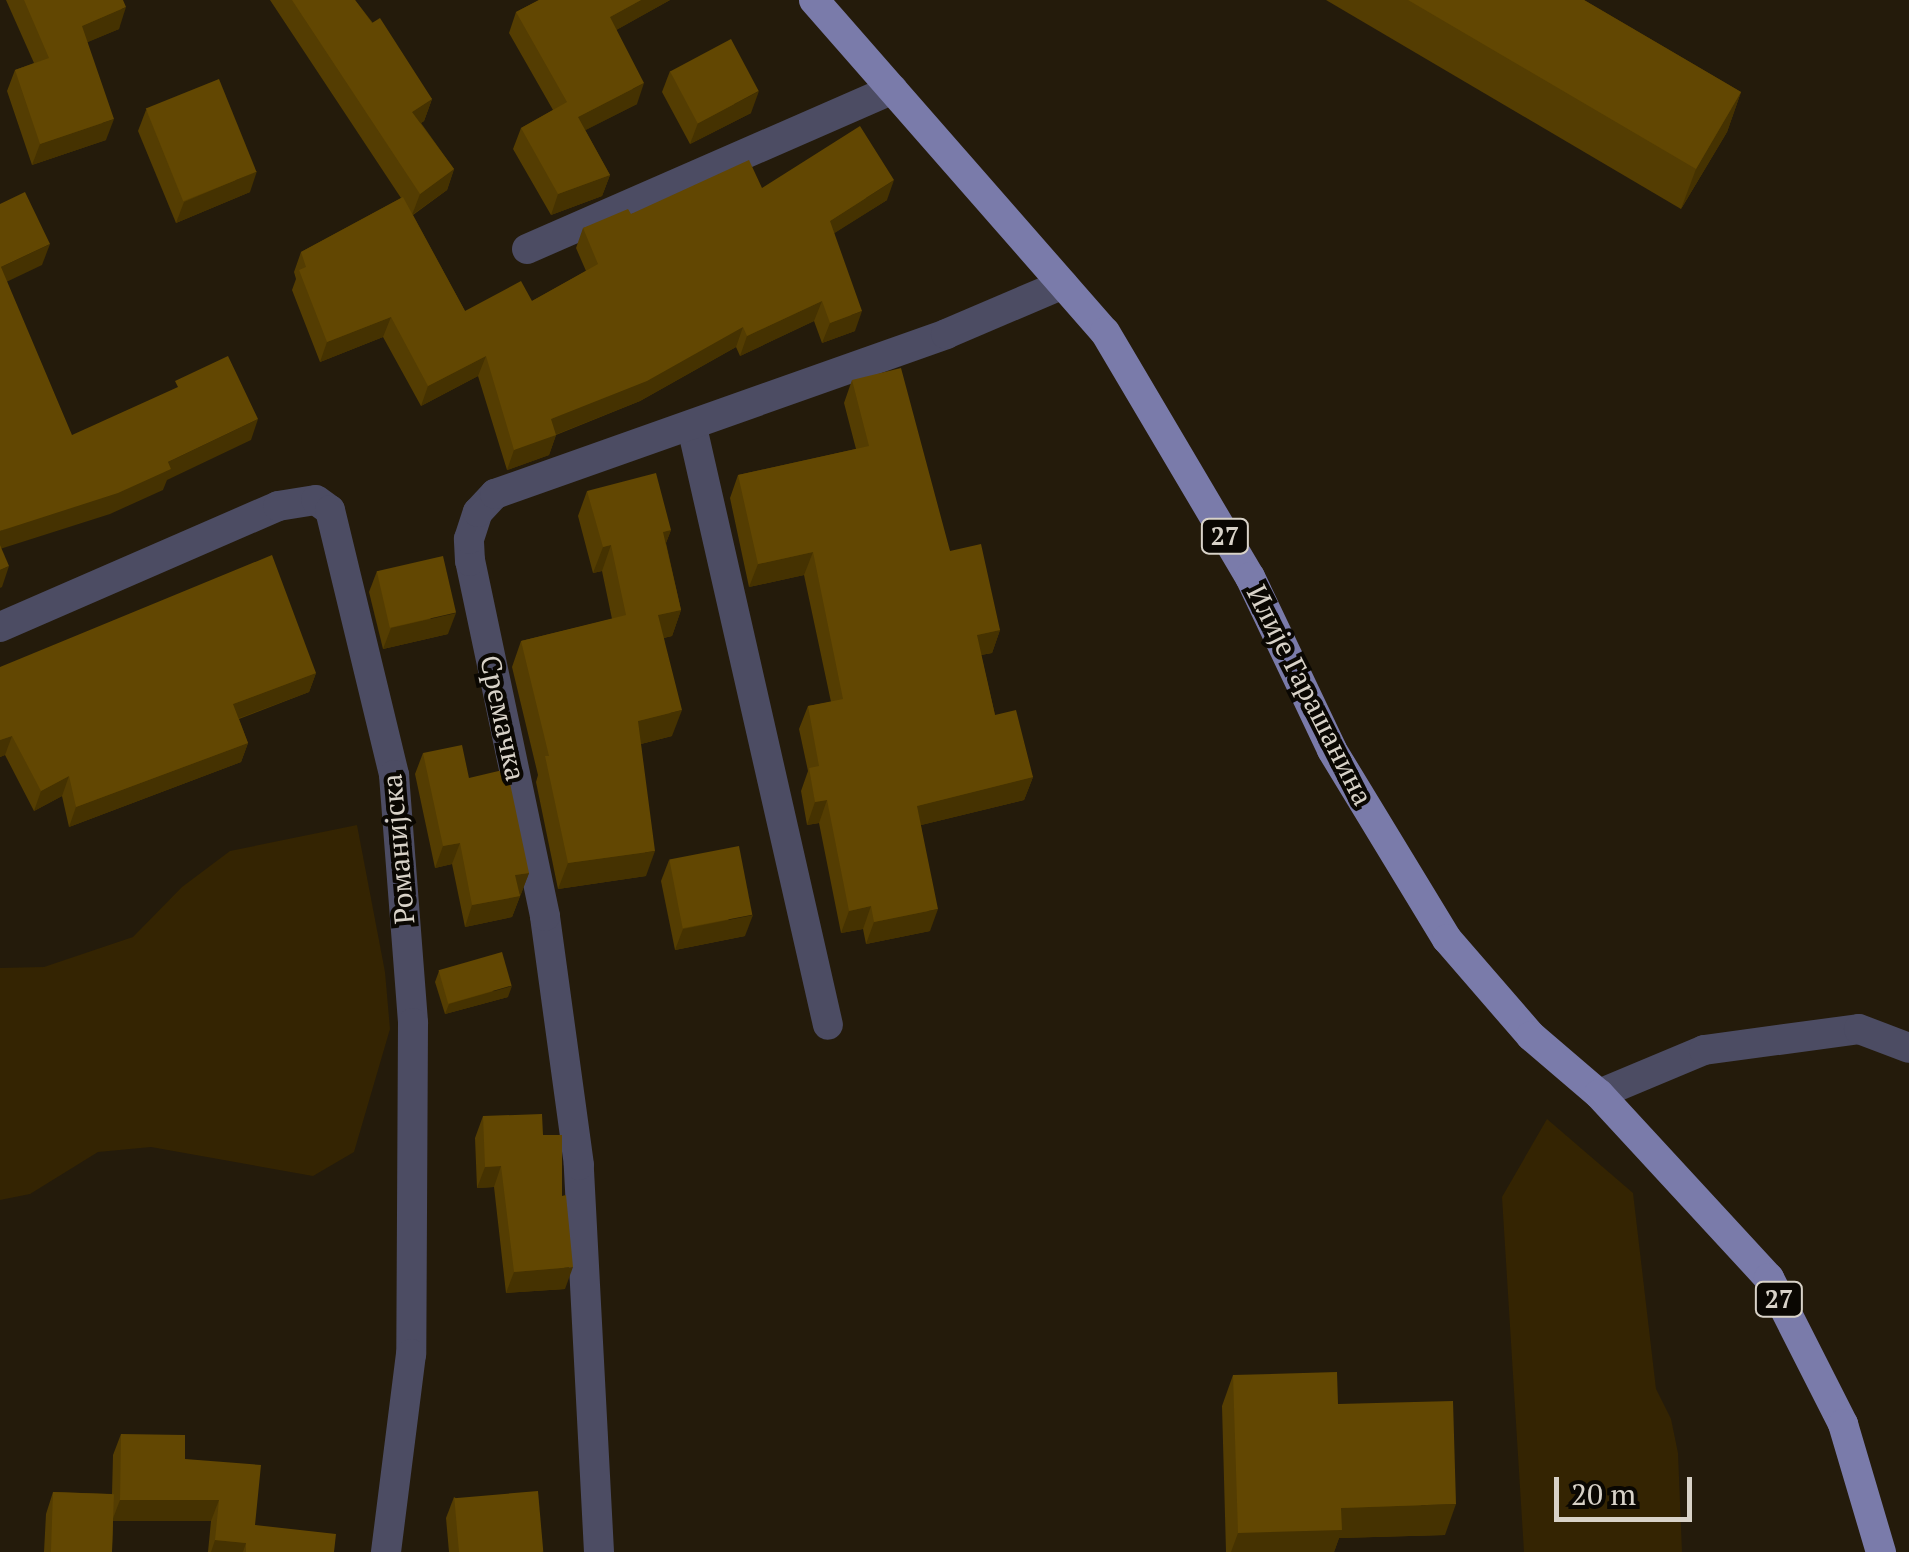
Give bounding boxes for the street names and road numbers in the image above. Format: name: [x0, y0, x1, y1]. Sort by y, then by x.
road number: 27: [1200, 516, 1250, 556]
street label: Илије Гарашанина: [1240, 579, 1380, 811]
street label: Сремачка: [473, 652, 533, 784]
street label: Романијска: [375, 772, 421, 926]
road number: 27: [1754, 1279, 1804, 1319]

